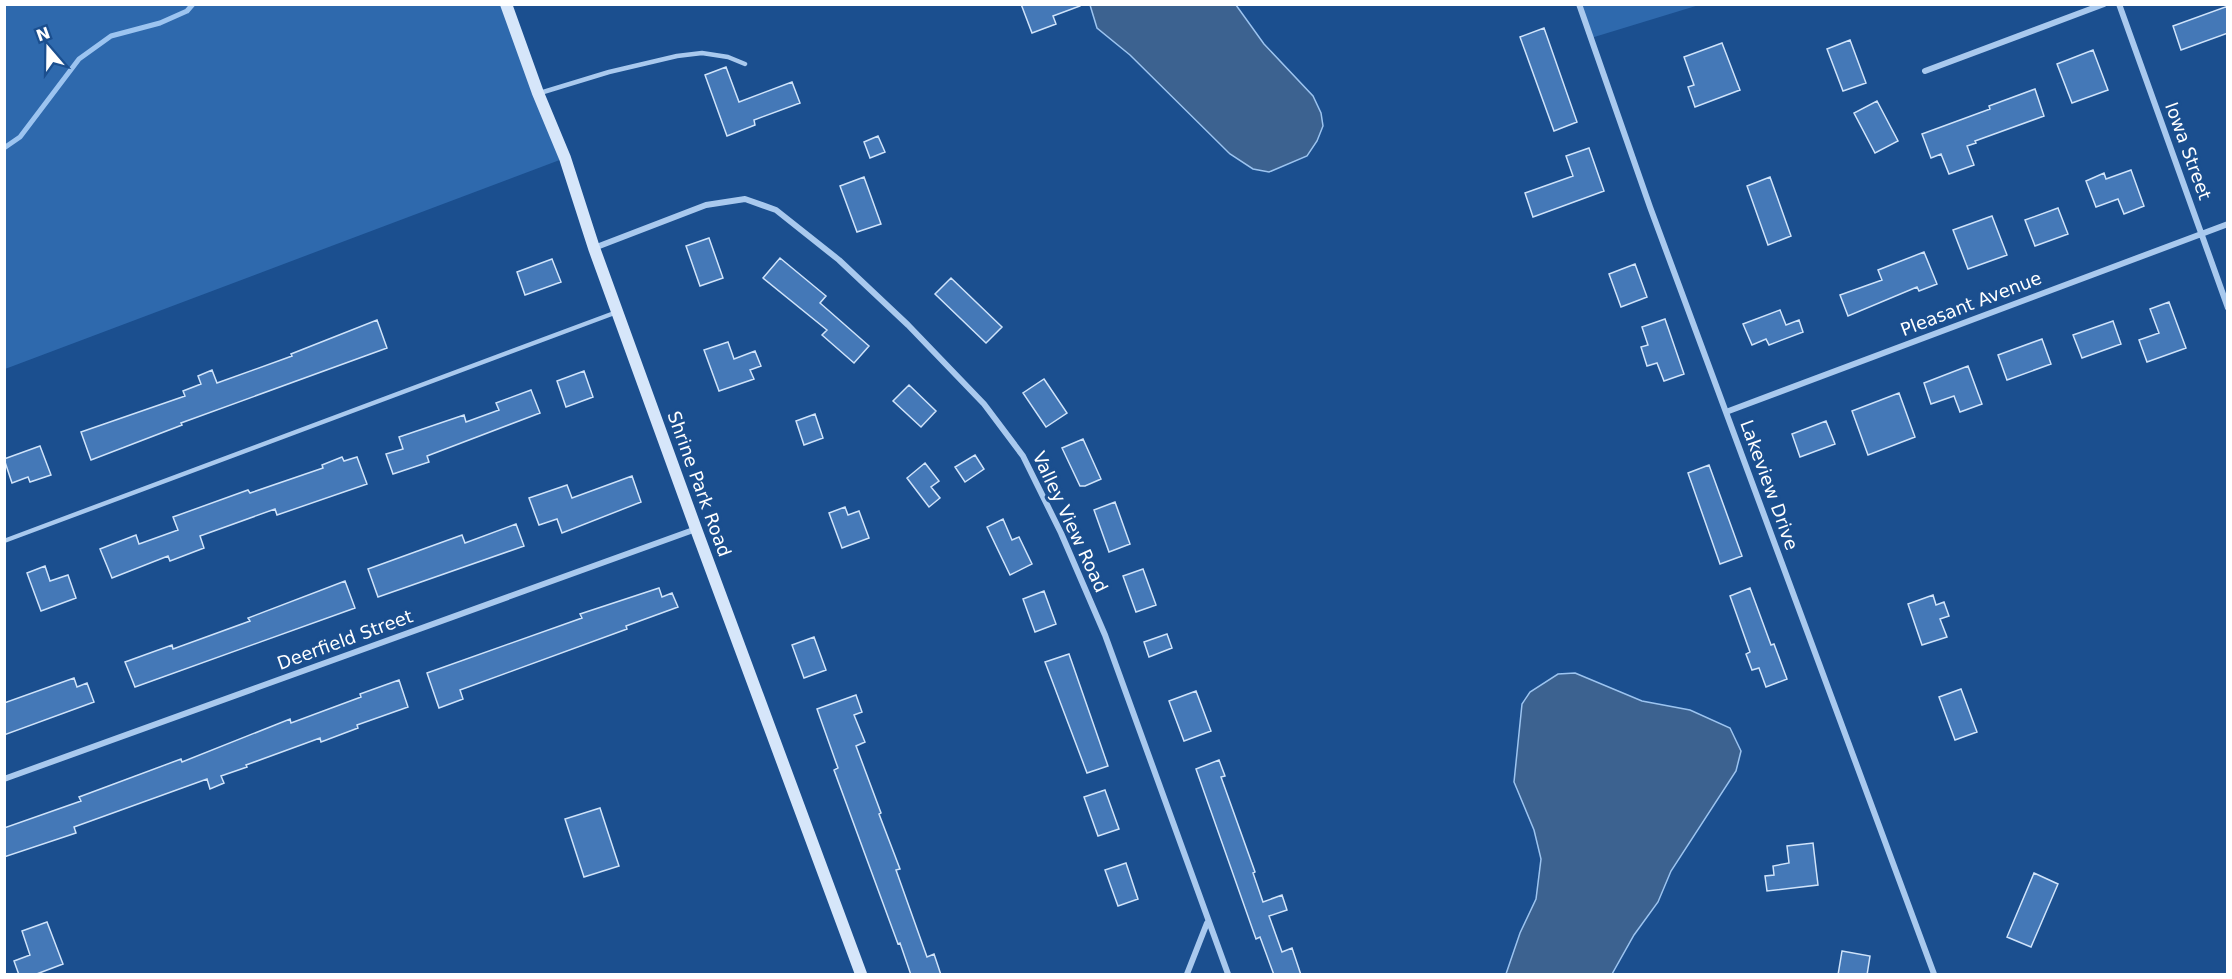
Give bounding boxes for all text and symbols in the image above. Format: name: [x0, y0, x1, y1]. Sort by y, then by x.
north arrow: [18, 18, 78, 78]
text: N: [33, 23, 53, 46]
street label: Iowa Street: [2161, 99, 2216, 203]
street label: Pleasant Avenue: [1897, 267, 2044, 340]
street label: Shrine Park Road: [663, 408, 736, 559]
street label: Lakeview Drive: [1736, 417, 1803, 553]
street label: Valley View Road: [1029, 448, 1112, 596]
street label: Deerfield Street: [274, 605, 415, 674]

